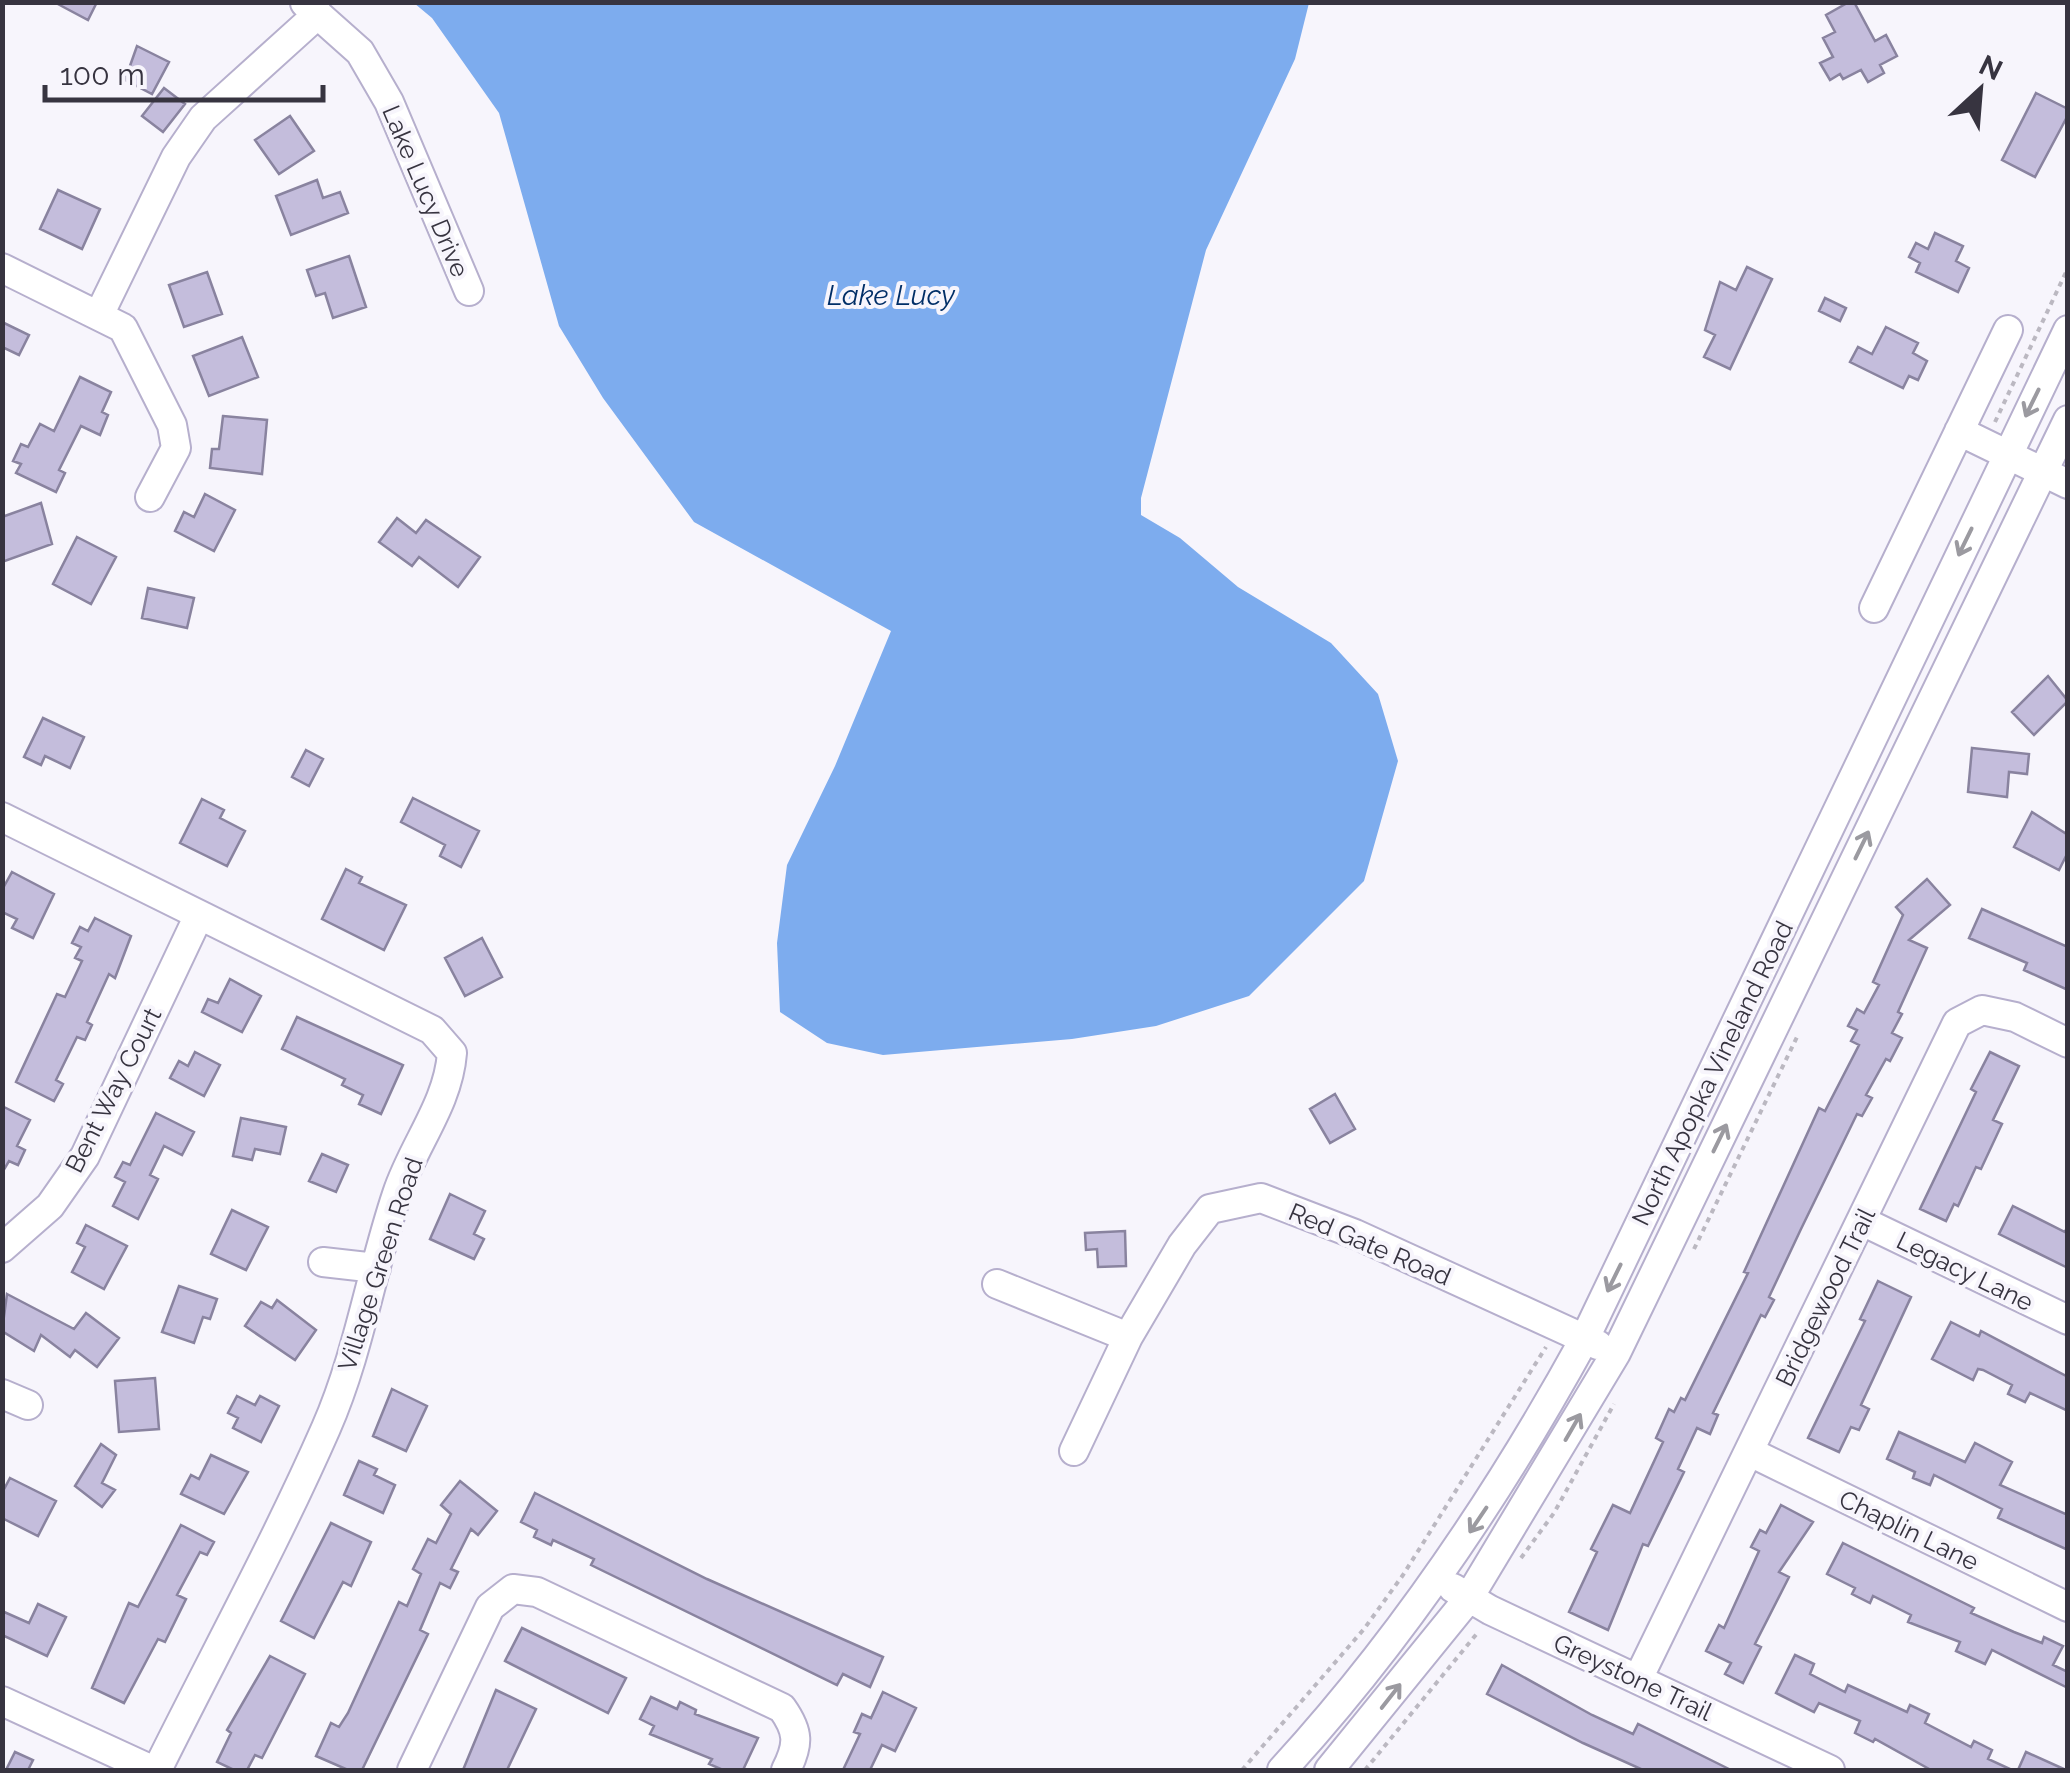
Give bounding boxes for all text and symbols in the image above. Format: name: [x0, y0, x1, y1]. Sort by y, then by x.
scale bar: [45, 40, 322, 102]
north arrow: [1930, 40, 2030, 140]
text: N: [1974, 48, 2008, 87]
text: 100 m: [60, 57, 145, 92]
street label: Lake Lucy Drive: [376, 101, 476, 281]
water label: Lake Lucy: [827, 279, 956, 312]
one-way arrow: [2022, 387, 2041, 417]
one-way arrow: [1955, 527, 1974, 557]
one-way arrow: [1853, 831, 1872, 861]
street label: North Apopka Vineland Road: [1625, 916, 1799, 1230]
street label: Bent Way Court: [59, 1002, 168, 1177]
one-way arrow: [1712, 1123, 1731, 1153]
street label: Village Green Road: [331, 1153, 429, 1375]
street label: Red Gate Road: [1284, 1196, 1456, 1292]
street label: Bridgewood Trail: [1769, 1203, 1881, 1391]
street label: Legacy Lane: [1892, 1225, 2038, 1317]
one-way arrow: [1603, 1262, 1622, 1292]
one-way arrow: [1564, 1413, 1584, 1443]
street label: Chaplin Lane: [1834, 1483, 1984, 1577]
one-way arrow: [1467, 1505, 1488, 1534]
street label: Greystone Trail: [1549, 1627, 1717, 1727]
one-way arrow: [1381, 1683, 1402, 1710]

